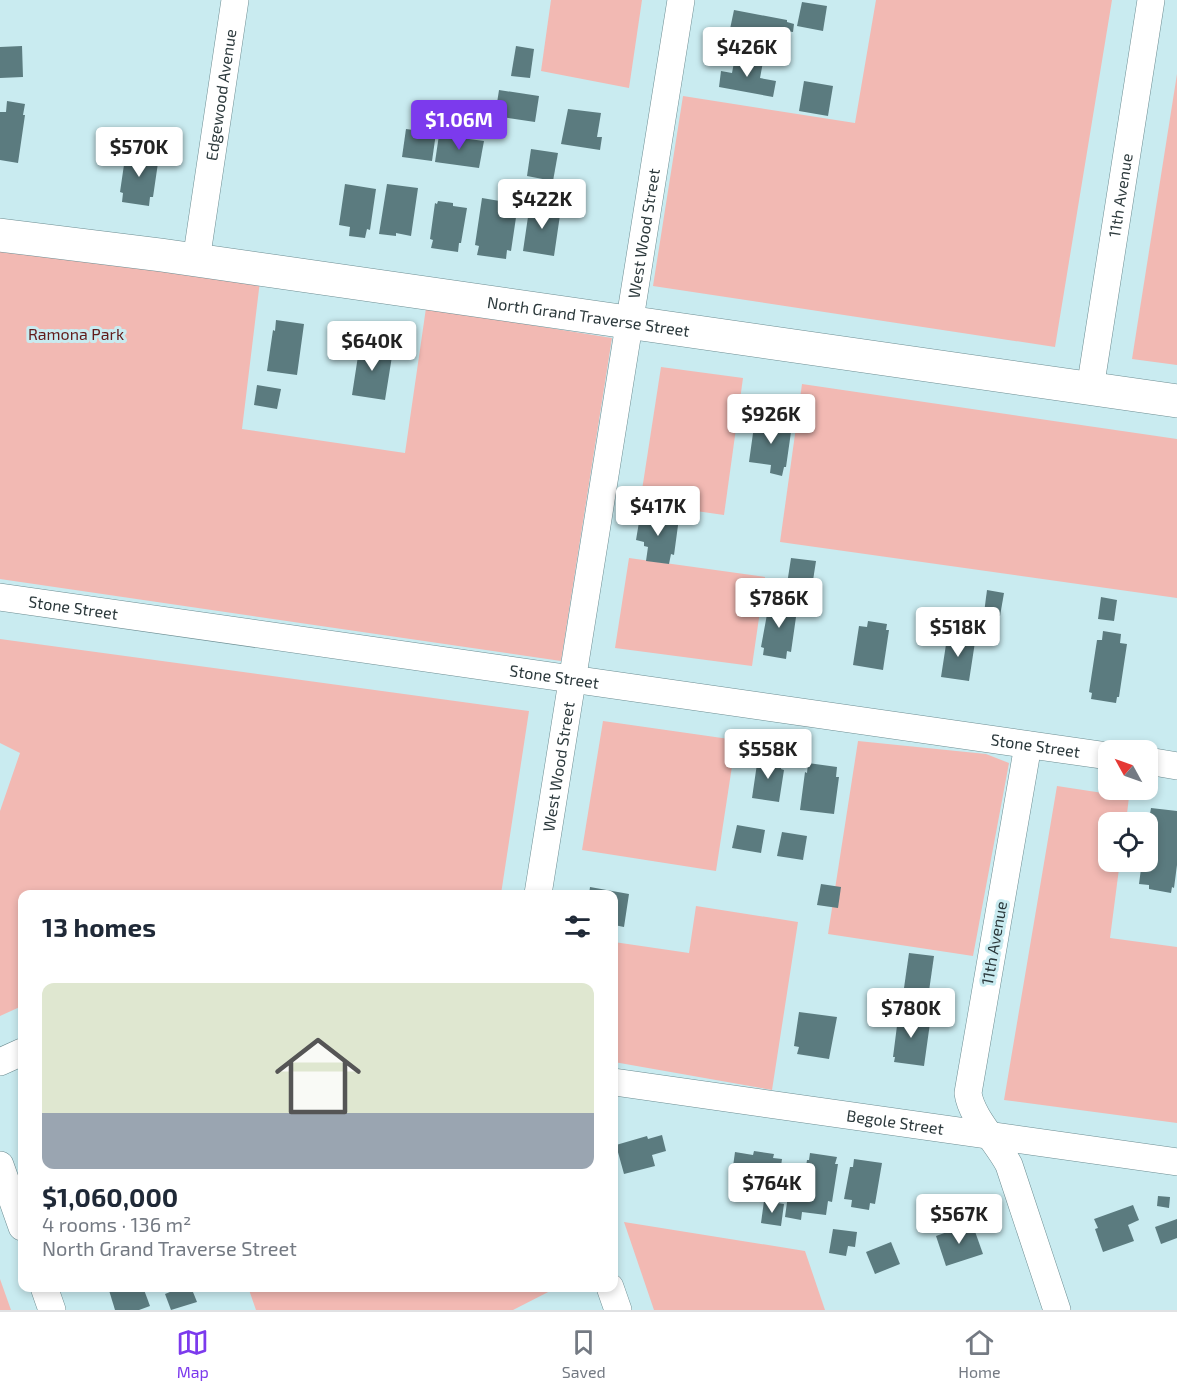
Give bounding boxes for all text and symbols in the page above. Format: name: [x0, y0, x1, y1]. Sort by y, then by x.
pin: $426K: [705, 27, 789, 78]
street label: Edgewood Avenue: [201, 28, 240, 162]
text: $426K: [717, 34, 777, 58]
pin: $1.06M: [410, 100, 508, 151]
text: $1.06M: [425, 107, 493, 131]
pin: $570K: [97, 127, 181, 178]
text: $570K: [110, 134, 168, 158]
street label: 11th Avenue: [1104, 152, 1136, 239]
street label: West Wood Street: [623, 167, 663, 300]
pin: $422K: [500, 179, 584, 230]
text: $422K: [512, 186, 572, 210]
street label: North Grand Traverse Street: [486, 292, 691, 340]
pin: $640K: [330, 321, 414, 372]
park label: Ramona Park: [28, 324, 124, 343]
text: $640K: [341, 328, 403, 352]
pin: $926K: [729, 394, 813, 445]
text: $926K: [741, 401, 801, 425]
pin: $417K: [616, 486, 700, 537]
text: $417K: [630, 493, 686, 517]
pin: $786K: [737, 578, 821, 629]
text: $786K: [749, 585, 809, 609]
street label: Stone Street: [27, 591, 119, 623]
pin: $518K: [916, 607, 1000, 658]
text: $518K: [930, 614, 986, 638]
street label: Stone Street: [508, 660, 600, 692]
street label: West Wood Street: [538, 700, 578, 833]
pin: $558K: [726, 729, 810, 780]
street label: Stone Street: [990, 729, 1081, 761]
text: $558K: [739, 736, 797, 760]
north arrow: [1098, 740, 1158, 800]
map controls: [1098, 740, 1158, 872]
button: locate: [1098, 812, 1158, 872]
street label: 11th Avenue: [977, 899, 1010, 986]
icon: filters: [561, 910, 594, 943]
text: 13 homes: [42, 911, 156, 942]
pin: $780K: [869, 988, 953, 1039]
text: $780K: [881, 995, 941, 1019]
icon: home: [264, 1022, 372, 1130]
street label: Begole Street: [845, 1105, 945, 1138]
pin: $764K: [730, 1163, 814, 1214]
text: $764K: [742, 1170, 802, 1194]
text: $1,060,000: [42, 1181, 178, 1212]
pin: $567K: [917, 1194, 1001, 1245]
text: $567K: [930, 1201, 988, 1225]
text: 4 rooms · 136 m²: [42, 1212, 191, 1236]
text: North Grand Traverse Street: [42, 1236, 297, 1260]
tab: Map: [176, 1326, 209, 1381]
tab: Saved: [562, 1326, 606, 1381]
tab: Home: [958, 1326, 1001, 1381]

